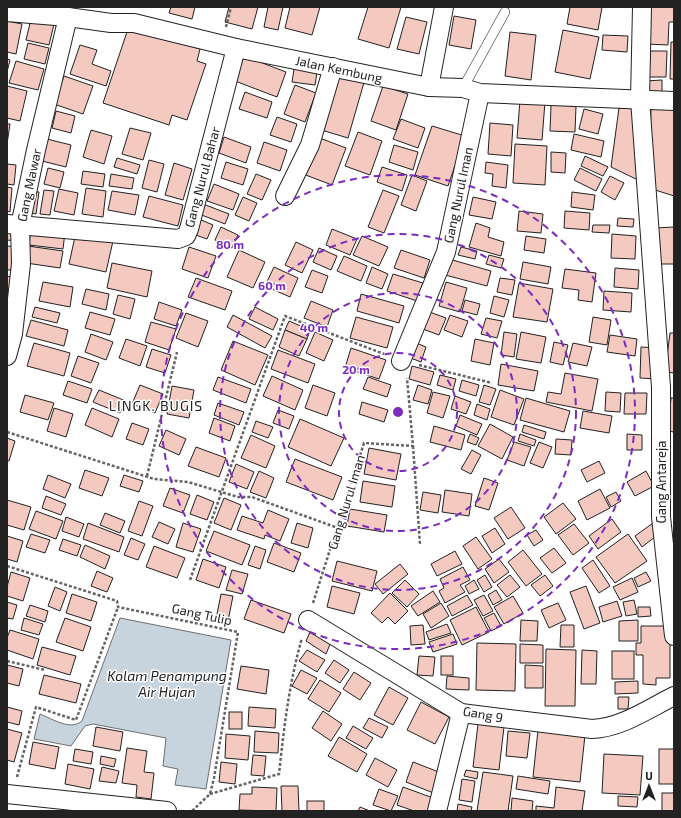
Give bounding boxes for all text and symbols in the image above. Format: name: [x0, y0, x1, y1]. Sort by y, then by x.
street label: Jalan Kembung: [294, 52, 384, 86]
street label: Gang Nurul Bahar: [181, 125, 223, 229]
street label: Gang Nurul Iman: [440, 145, 476, 245]
street label: Gang Mawar: [13, 147, 45, 223]
text: 80 m: [216, 237, 244, 251]
text: 60 m: [258, 278, 286, 292]
text: 40 m: [300, 320, 328, 334]
text: 20 m: [342, 362, 370, 376]
district label: LINGK. BUGIS: [109, 397, 203, 414]
centre of rings: [391, 405, 405, 419]
street label: Gang Antareja: [653, 441, 669, 523]
street label: Gang Nurul Iman: [324, 453, 368, 551]
street label: Gang Tulip: [170, 600, 234, 628]
water label: Kolam Penampung Air Hujan: [107, 667, 227, 700]
street label: Gang 9: [462, 703, 504, 725]
north arrow: [629, 766, 669, 806]
text: U: [645, 769, 653, 782]

